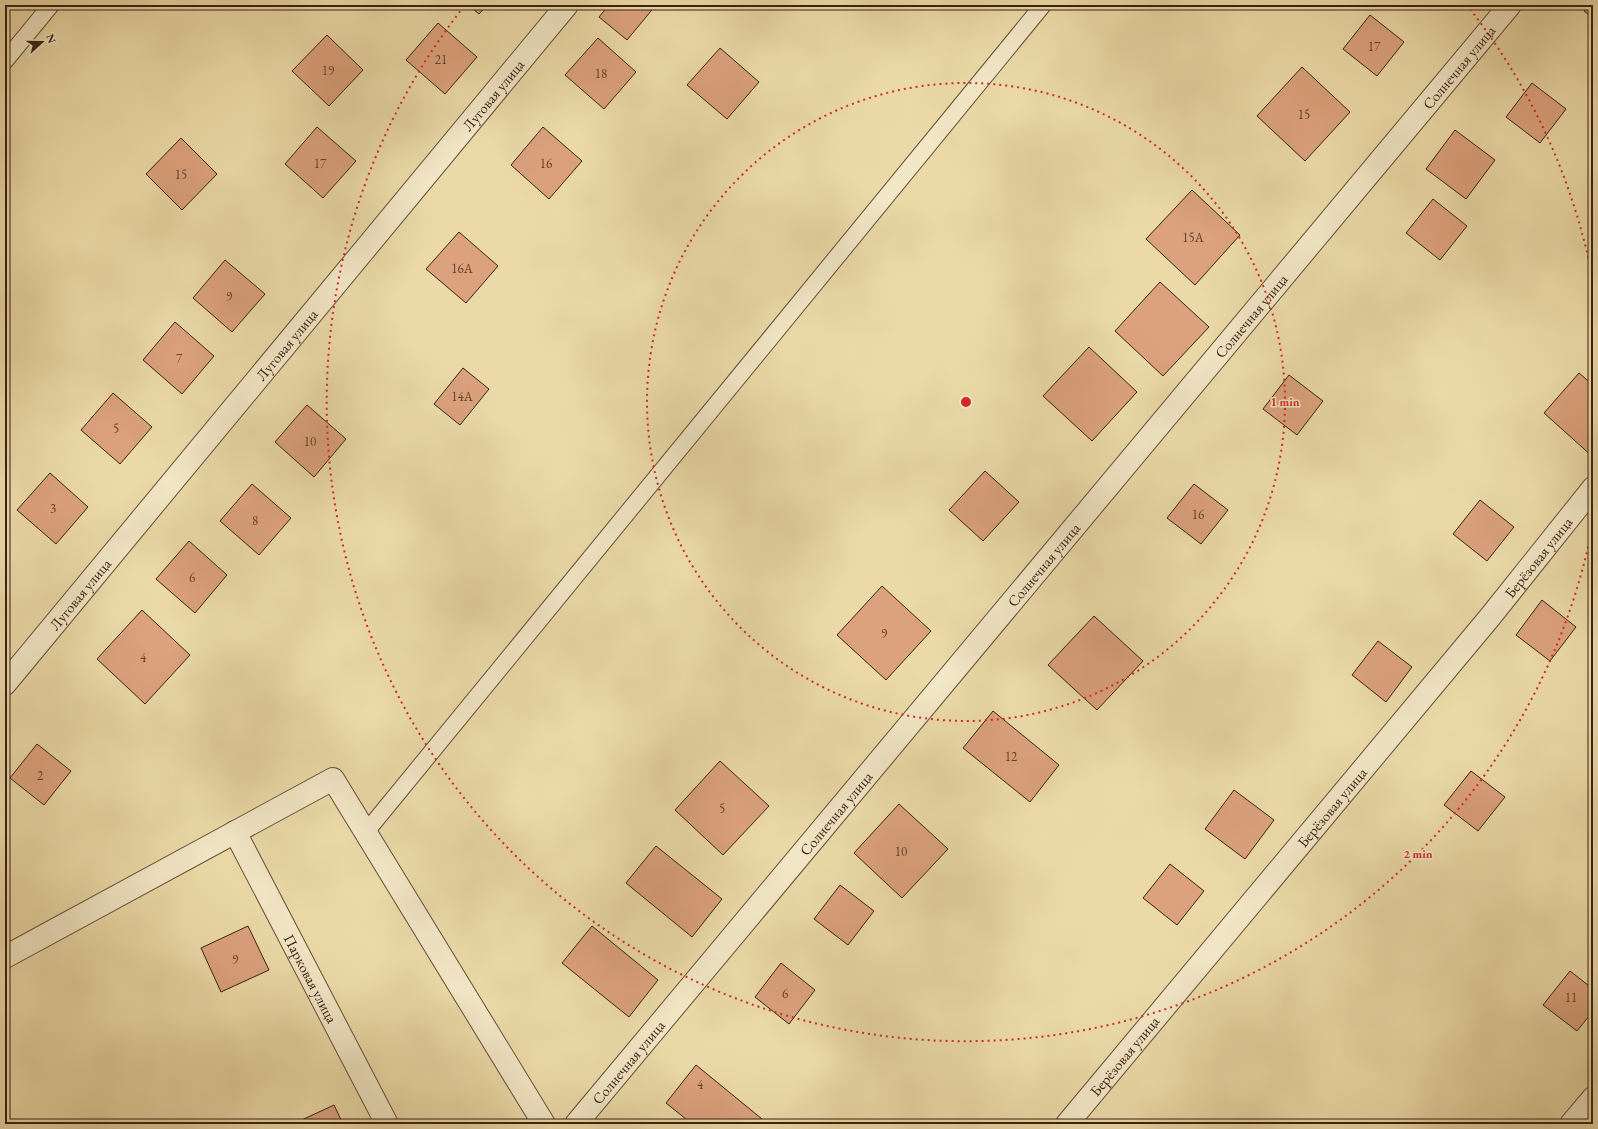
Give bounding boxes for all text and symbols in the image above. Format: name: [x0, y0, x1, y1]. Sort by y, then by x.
street label: Солнечная улица: [1418, 21, 1499, 113]
north arrow: [22, 22, 62, 62]
text: N: [43, 32, 60, 45]
house number: 17: [1368, 38, 1381, 55]
house number: 21: [435, 51, 447, 68]
street label: Луговая улица: [458, 55, 528, 134]
house number: 19: [322, 62, 335, 79]
house number: 18: [595, 65, 607, 82]
house number: 15: [1298, 106, 1310, 123]
house number: 17: [314, 155, 327, 172]
house number: 16: [540, 155, 552, 172]
house number: 15: [175, 166, 187, 183]
house number: 15А: [1182, 229, 1205, 246]
house number: 16А: [451, 260, 474, 277]
street label: Солнечная улица: [1210, 270, 1291, 362]
house number: 9: [226, 288, 233, 305]
street label: Луговая улица: [251, 305, 321, 384]
house number: 7: [176, 350, 183, 367]
house number: 14А: [451, 388, 474, 405]
text: 1 min: [1270, 394, 1300, 410]
centre of rings: [959, 395, 973, 409]
house number: 5: [113, 420, 119, 437]
house number: 10: [304, 433, 316, 450]
house number: 3: [50, 500, 56, 517]
house number: 16: [1192, 506, 1204, 523]
house number: 8: [252, 512, 258, 529]
street label: Берёзовая улица: [1500, 513, 1576, 602]
street label: Солнечная улица: [1003, 518, 1084, 610]
street label: Луговая улица: [44, 554, 115, 634]
house number: 6: [189, 569, 195, 586]
house number: 9: [881, 625, 888, 642]
house number: 4: [140, 649, 147, 666]
house number: 12: [1005, 748, 1018, 765]
street label: Берёзовая улица: [1293, 763, 1370, 851]
house number: 2: [37, 767, 44, 784]
street label: Солнечная улица: [795, 767, 876, 859]
house number: 5: [719, 800, 725, 817]
house number: 10: [895, 843, 907, 860]
text: 2 min: [1403, 846, 1433, 862]
street label: Парковая улица: [280, 931, 342, 1026]
house number: 9: [232, 951, 239, 968]
house number: 6: [782, 985, 788, 1002]
house number: 11: [1565, 989, 1577, 1006]
street label: Берёзовая улица: [1085, 1012, 1163, 1100]
street label: Солнечная улица: [587, 1016, 669, 1108]
house number: 4: [697, 1076, 704, 1093]

